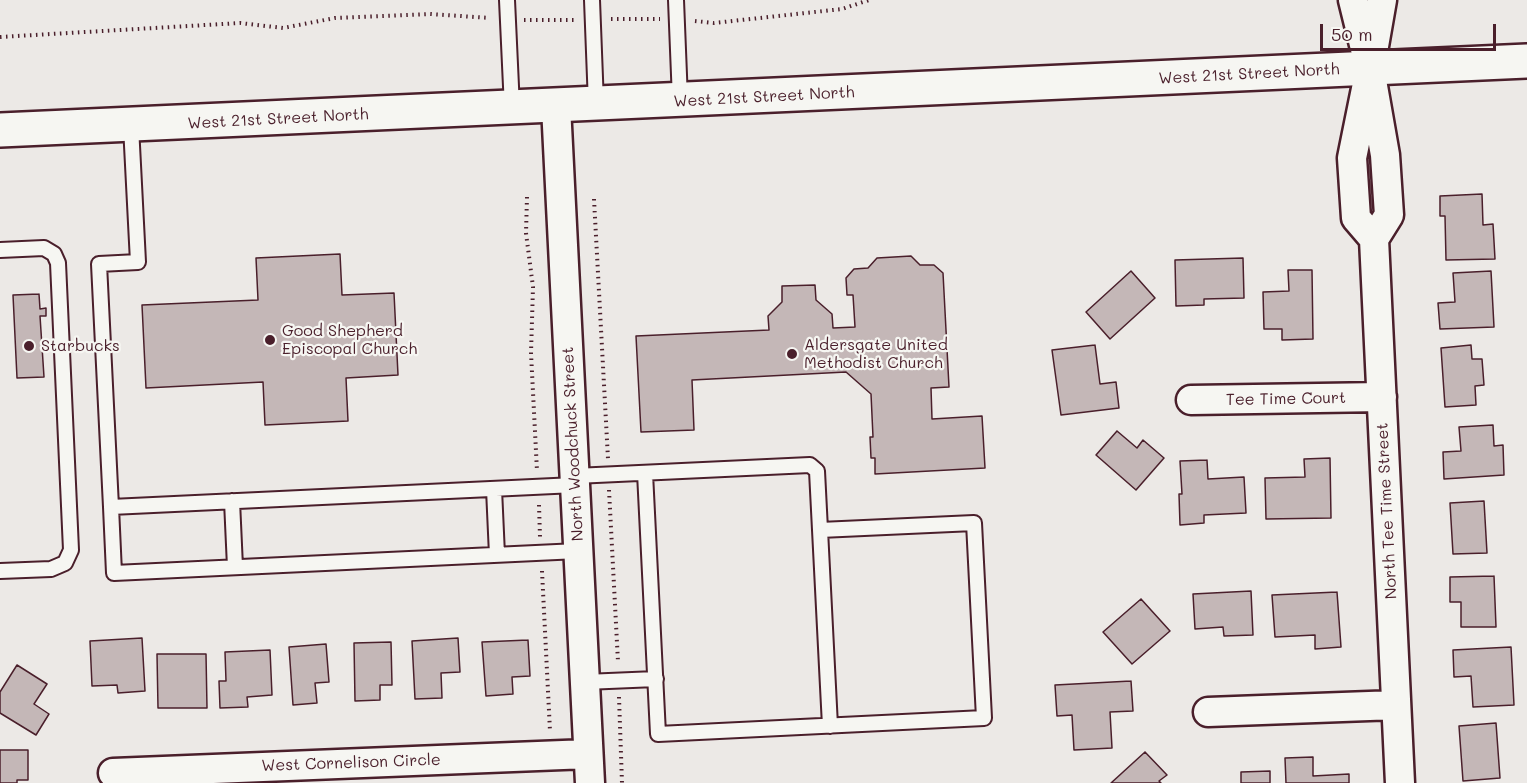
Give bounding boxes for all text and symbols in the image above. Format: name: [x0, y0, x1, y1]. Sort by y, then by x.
scale bar: [1323, 12, 1498, 50]
text: 50 m: [1331, 22, 1373, 46]
street label: West 21st Street North: [1158, 60, 1340, 88]
street label: West 21st Street North: [673, 83, 855, 111]
street label: West 21st Street North: [187, 105, 369, 133]
place label: Good Shepherd Episcopal Church: [282, 321, 417, 359]
marker: Good Shepherd Episcopal Church: [263, 333, 277, 347]
place label: Aldersgate United Methodist Church: [804, 335, 948, 373]
place label: Starbucks: [41, 336, 120, 356]
marker: Starbucks: [22, 339, 36, 353]
street label: North Woodchuck Street: [558, 346, 588, 542]
marker: Aldersgate United Methodist Church: [785, 347, 799, 361]
street label: Tee Time Court: [1226, 388, 1346, 410]
street label: North Tee Time Street: [1373, 422, 1401, 600]
street label: West Cornelison Circle: [261, 750, 441, 776]

